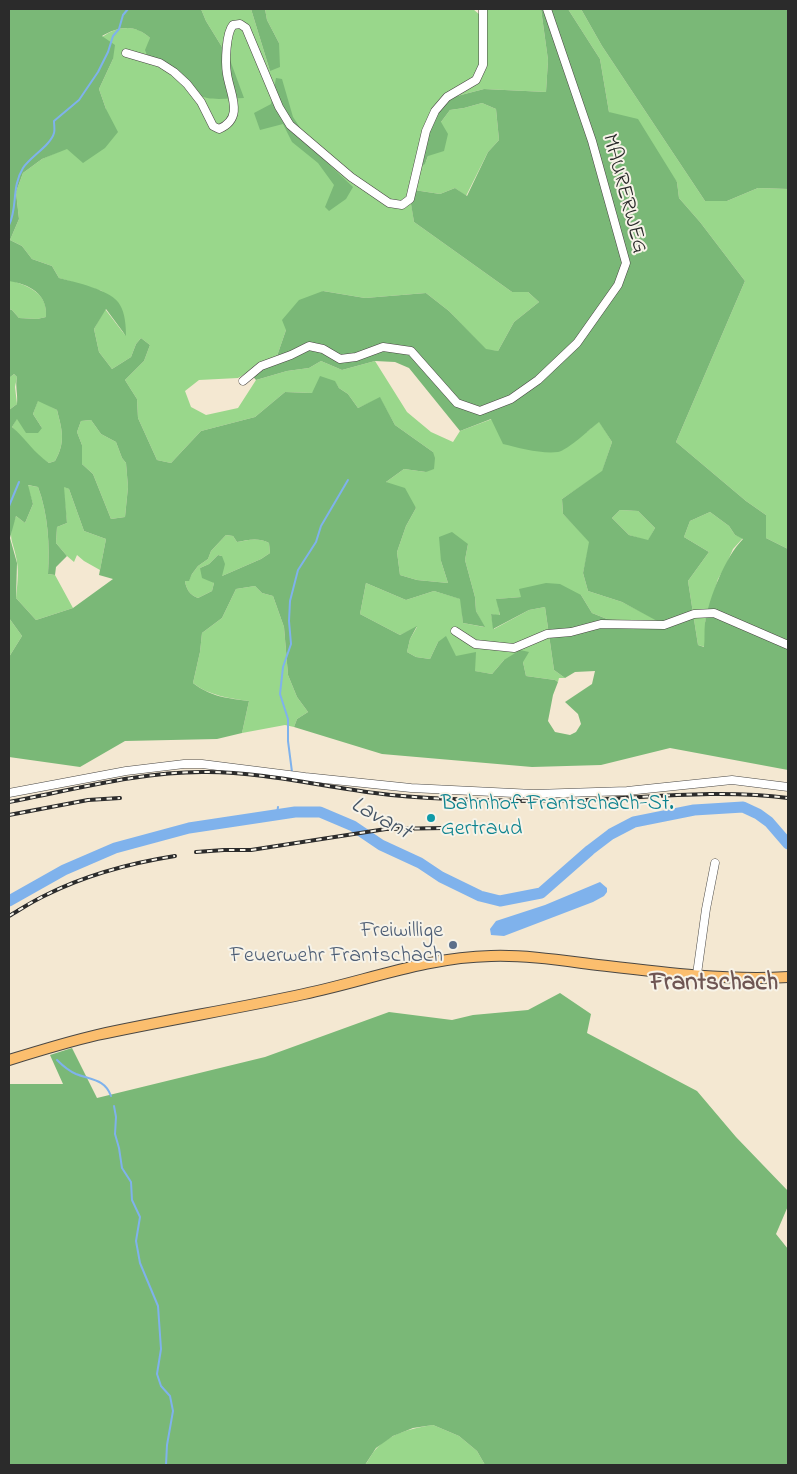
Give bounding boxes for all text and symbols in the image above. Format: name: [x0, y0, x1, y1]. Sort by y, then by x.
street label: MAURERWEG: [594, 131, 652, 257]
water label: Lavant: [345, 792, 415, 848]
place label: Bahnhof Frantschach-St. Gertraud: [441, 792, 674, 844]
marker: Bahnhof Frantschach-St. Gertraud: [425, 812, 437, 824]
place label: Freiwillige Feuerwehr Frantschach: [230, 919, 443, 970]
marker: Freiwillige Feuerwehr Frantschach: [447, 939, 459, 951]
district label: Frantschach: [650, 970, 778, 1000]

